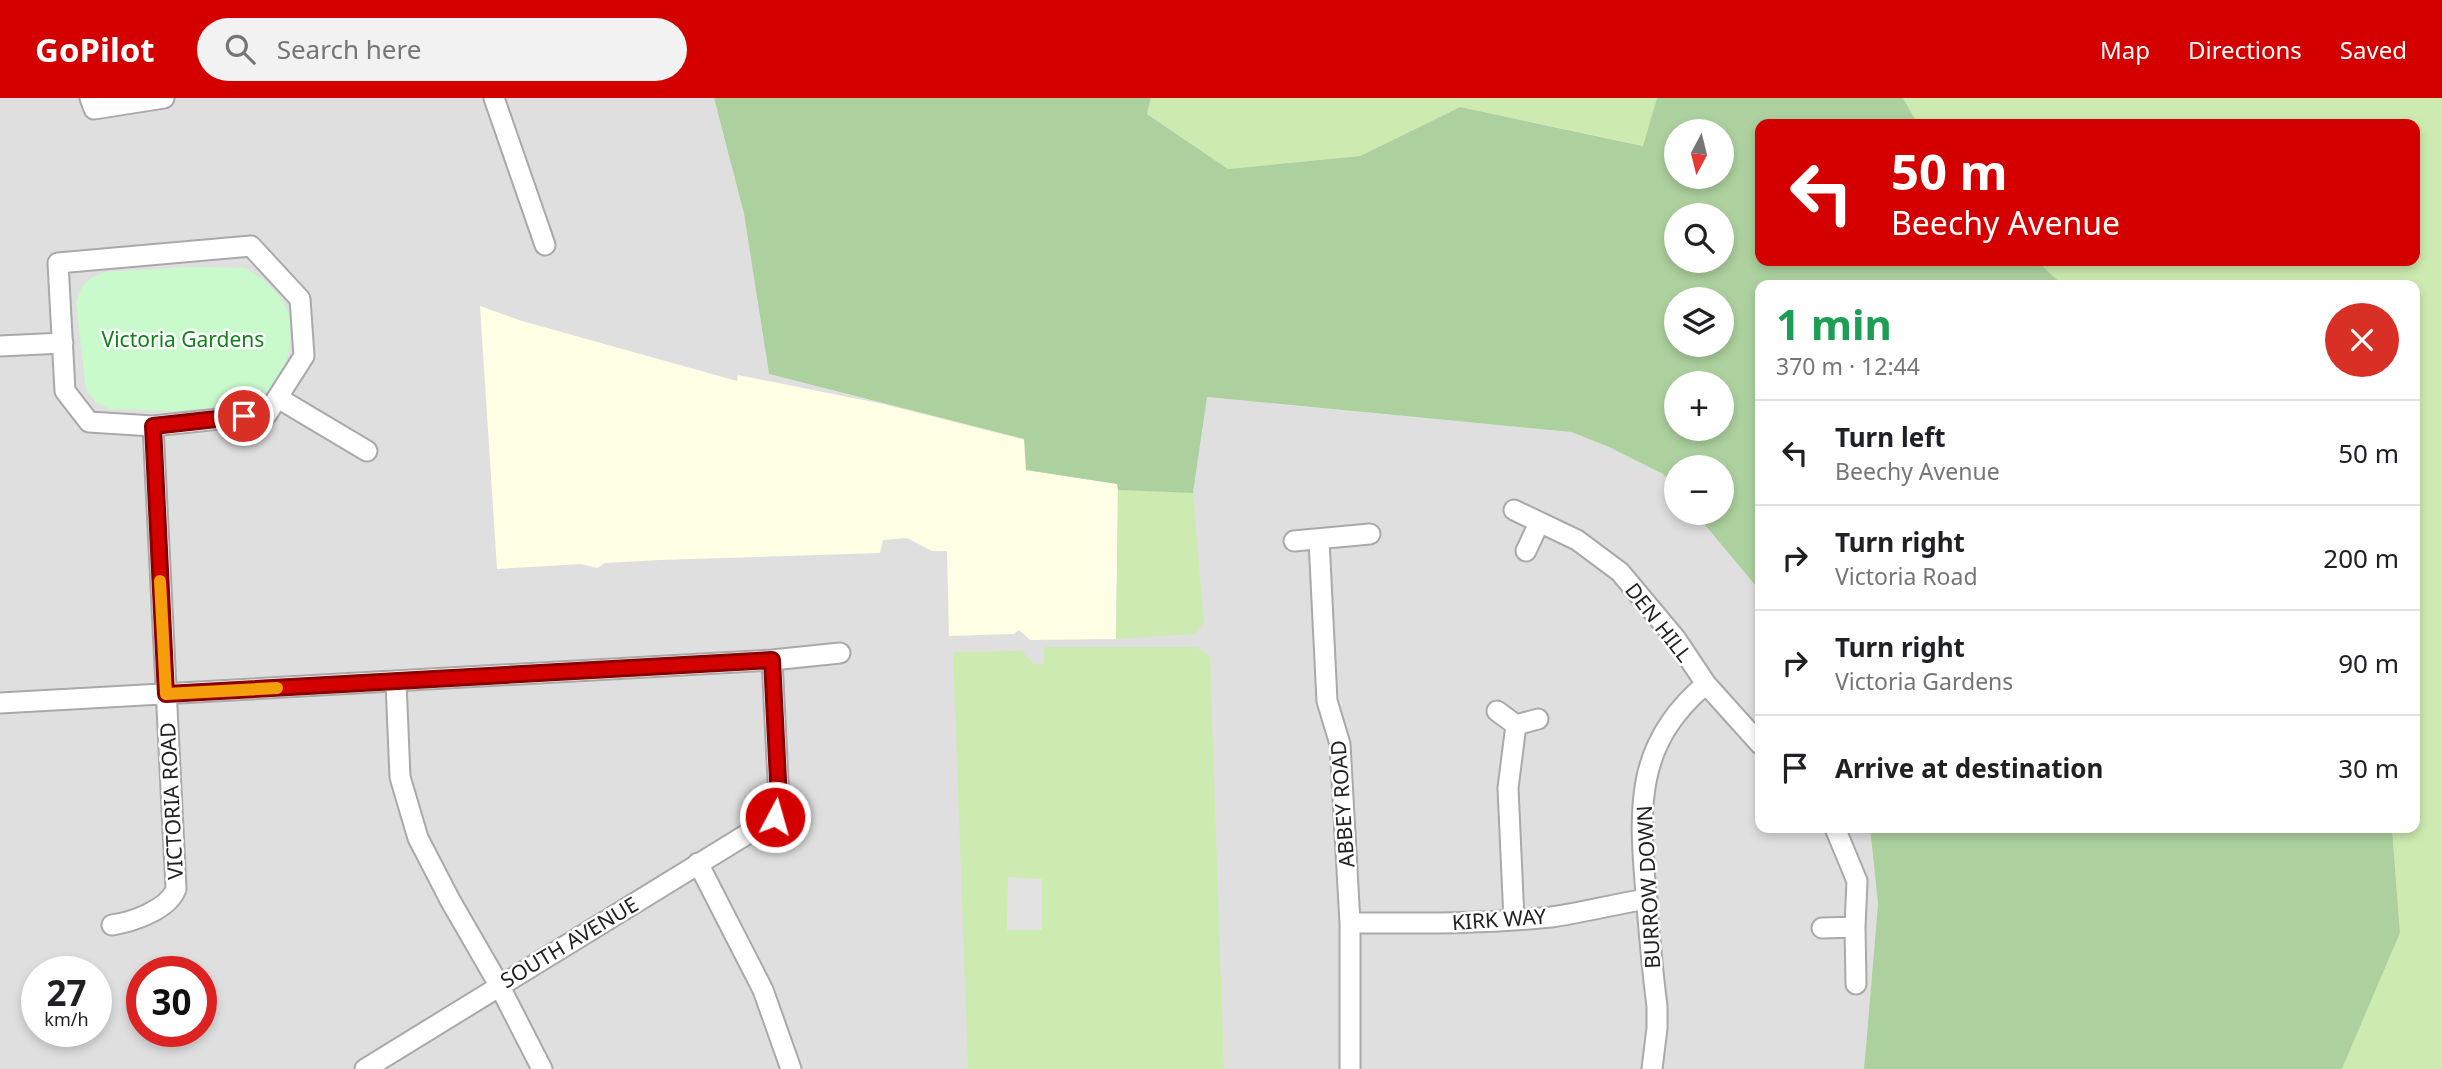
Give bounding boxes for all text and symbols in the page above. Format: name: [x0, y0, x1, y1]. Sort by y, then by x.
search box: [197, 18, 687, 81]
text: GoPilot: [35, 27, 155, 72]
icon: search: [221, 30, 259, 68]
text: Search here: [277, 31, 421, 67]
text: Map: [2100, 33, 2150, 66]
text: Directions: [2188, 33, 2302, 66]
text: Saved: [2340, 33, 2407, 66]
north arrow: [1664, 119, 1734, 189]
map controls: [1664, 119, 1734, 525]
text: 50 m: [1891, 138, 2008, 204]
icon: left: [1776, 147, 1867, 238]
text: Beechy Avenue: [1891, 201, 2120, 244]
button: search: [1664, 203, 1734, 273]
button: layers: [1664, 287, 1734, 357]
text: 1 min: [1776, 295, 1892, 352]
button: close: [2325, 303, 2399, 377]
park label: Victoria Gardens: [102, 325, 264, 353]
text: 370 m · 12:44: [1776, 350, 1920, 382]
button: +: [1664, 371, 1734, 441]
pin: [214, 386, 274, 446]
icon: arrive: [225, 397, 263, 435]
text: Turn left: [1835, 419, 1946, 455]
icon: left: [1776, 434, 1814, 472]
text: 50 m: [2338, 435, 2399, 471]
button: −: [1664, 455, 1734, 525]
text: Beechy Avenue: [1835, 455, 2000, 487]
text: Turn right: [1835, 524, 1965, 560]
icon: right: [1776, 539, 1814, 577]
text: 200 m: [2323, 540, 2399, 576]
text: Victoria Road: [1835, 560, 1978, 592]
street label: DEN HILL: [1619, 577, 1699, 667]
text: Turn right: [1835, 629, 1965, 665]
icon: right: [1776, 644, 1814, 682]
text: 90 m: [2338, 645, 2399, 681]
text: Victoria Gardens: [1835, 665, 2013, 697]
street label: VICTORIA ROAD: [153, 722, 189, 880]
street label: ABBEY ROAD: [1324, 739, 1360, 869]
icon: arrive: [1776, 749, 1814, 787]
text: Arrive at destination: [1835, 750, 2104, 786]
text: 30 m: [2338, 750, 2399, 786]
position arrow: [738, 780, 812, 854]
street label: BURROW DOWN: [1630, 805, 1666, 969]
street label: SOUTH AVENUE: [495, 890, 643, 994]
street label: KIRK WAY: [1451, 902, 1547, 936]
speed limit sign: 30: [126, 956, 217, 1047]
text: 27: [46, 969, 87, 1016]
text: km/h: [44, 1007, 89, 1031]

